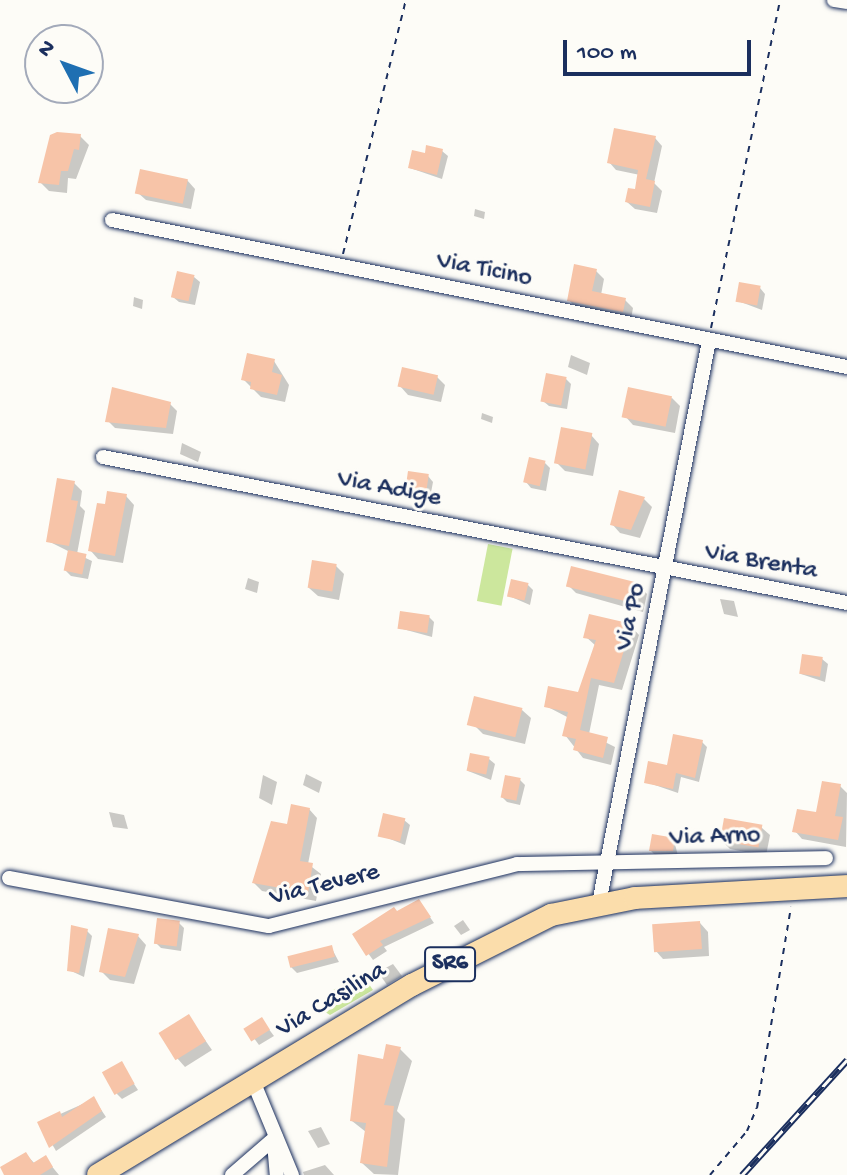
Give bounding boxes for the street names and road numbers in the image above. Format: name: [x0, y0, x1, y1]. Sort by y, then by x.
street label: Via Ticino: [434, 246, 534, 296]
street label: Via Adige: [334, 465, 444, 515]
street label: Via Brenta: [702, 538, 820, 588]
street label: Via Po: [610, 580, 654, 654]
street label: Via Arno: [669, 821, 761, 855]
street label: Via Tevere: [267, 857, 383, 915]
road number: SR6: [424, 944, 476, 984]
street label: Via Casilina: [271, 956, 393, 1046]

